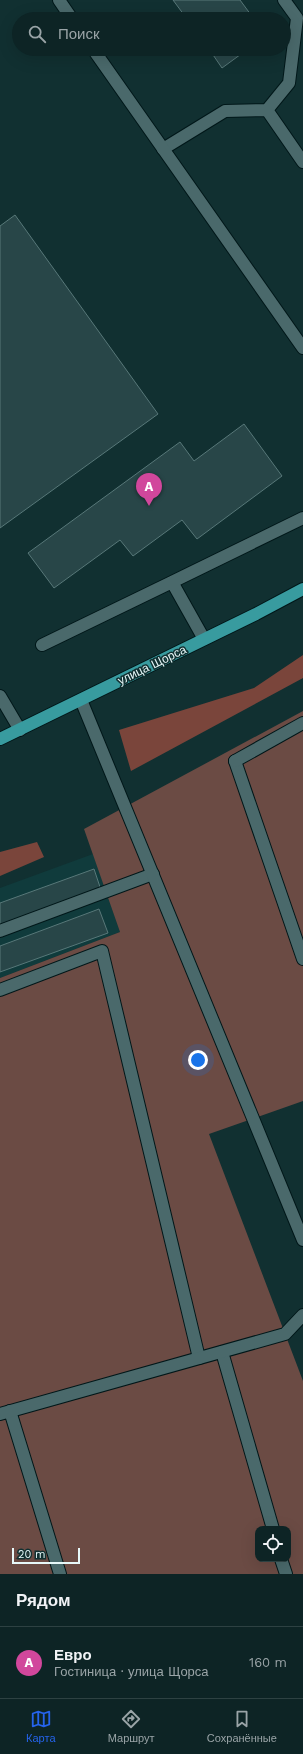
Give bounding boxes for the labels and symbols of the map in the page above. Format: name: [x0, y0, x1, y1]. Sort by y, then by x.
pin: A: [136, 473, 162, 506]
street label: улица Щорса: [116, 642, 189, 688]
your location: [188, 1050, 208, 1070]
scale bar: [12, 1546, 80, 1565]

